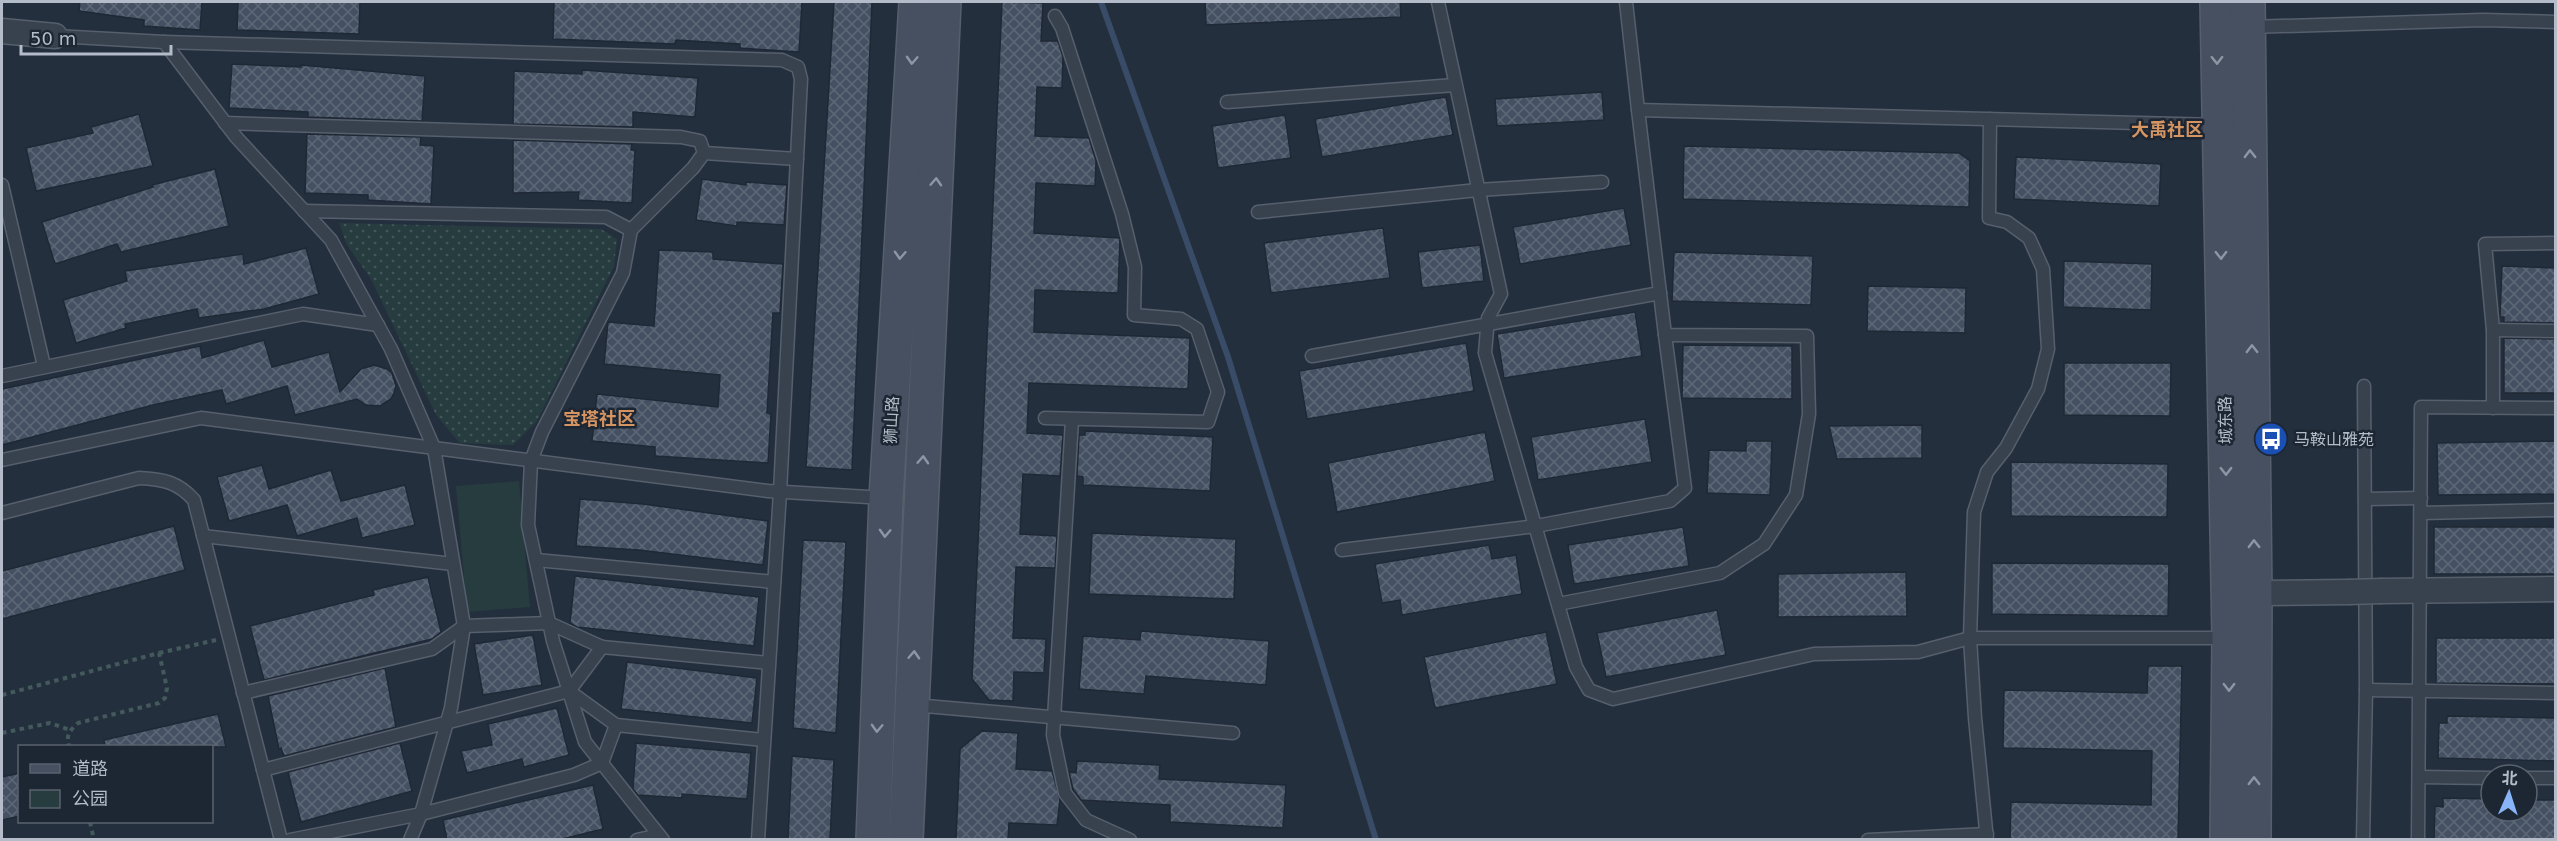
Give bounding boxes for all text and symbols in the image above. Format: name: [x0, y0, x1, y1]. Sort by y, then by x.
scale bar: [21, 18, 171, 56]
text: 50 m: [30, 28, 76, 49]
one-way arrow: [906, 55, 919, 64]
one-way arrow: [2211, 55, 2224, 64]
district label: 大禹社区: [2131, 119, 2203, 140]
one-way arrow: [2244, 150, 2256, 159]
one-way arrow: [929, 177, 942, 186]
one-way arrow: [894, 250, 907, 259]
one-way arrow: [2215, 250, 2227, 259]
one-way arrow: [2246, 345, 2258, 354]
street label: 狮山路: [881, 396, 902, 444]
street label: 城东路: [2216, 396, 2235, 444]
district label: 宝塔社区: [563, 408, 635, 429]
bus stop icon: 马鞍山雅苑: [2253, 421, 2289, 457]
place label: 马鞍山雅苑: [2294, 430, 2374, 449]
one-way arrow: [916, 456, 929, 465]
one-way arrow: [2219, 466, 2232, 475]
one-way arrow: [878, 529, 891, 538]
one-way arrow: [2248, 540, 2260, 549]
one-way arrow: [908, 651, 921, 660]
one-way arrow: [2223, 682, 2235, 691]
one-way arrow: [871, 723, 884, 732]
legend: [18, 745, 213, 823]
text: 道路: [72, 758, 108, 779]
north arrow: [2479, 763, 2539, 823]
text: 北: [2501, 769, 2518, 788]
one-way arrow: [2248, 777, 2260, 786]
text: 公园: [72, 788, 108, 809]

